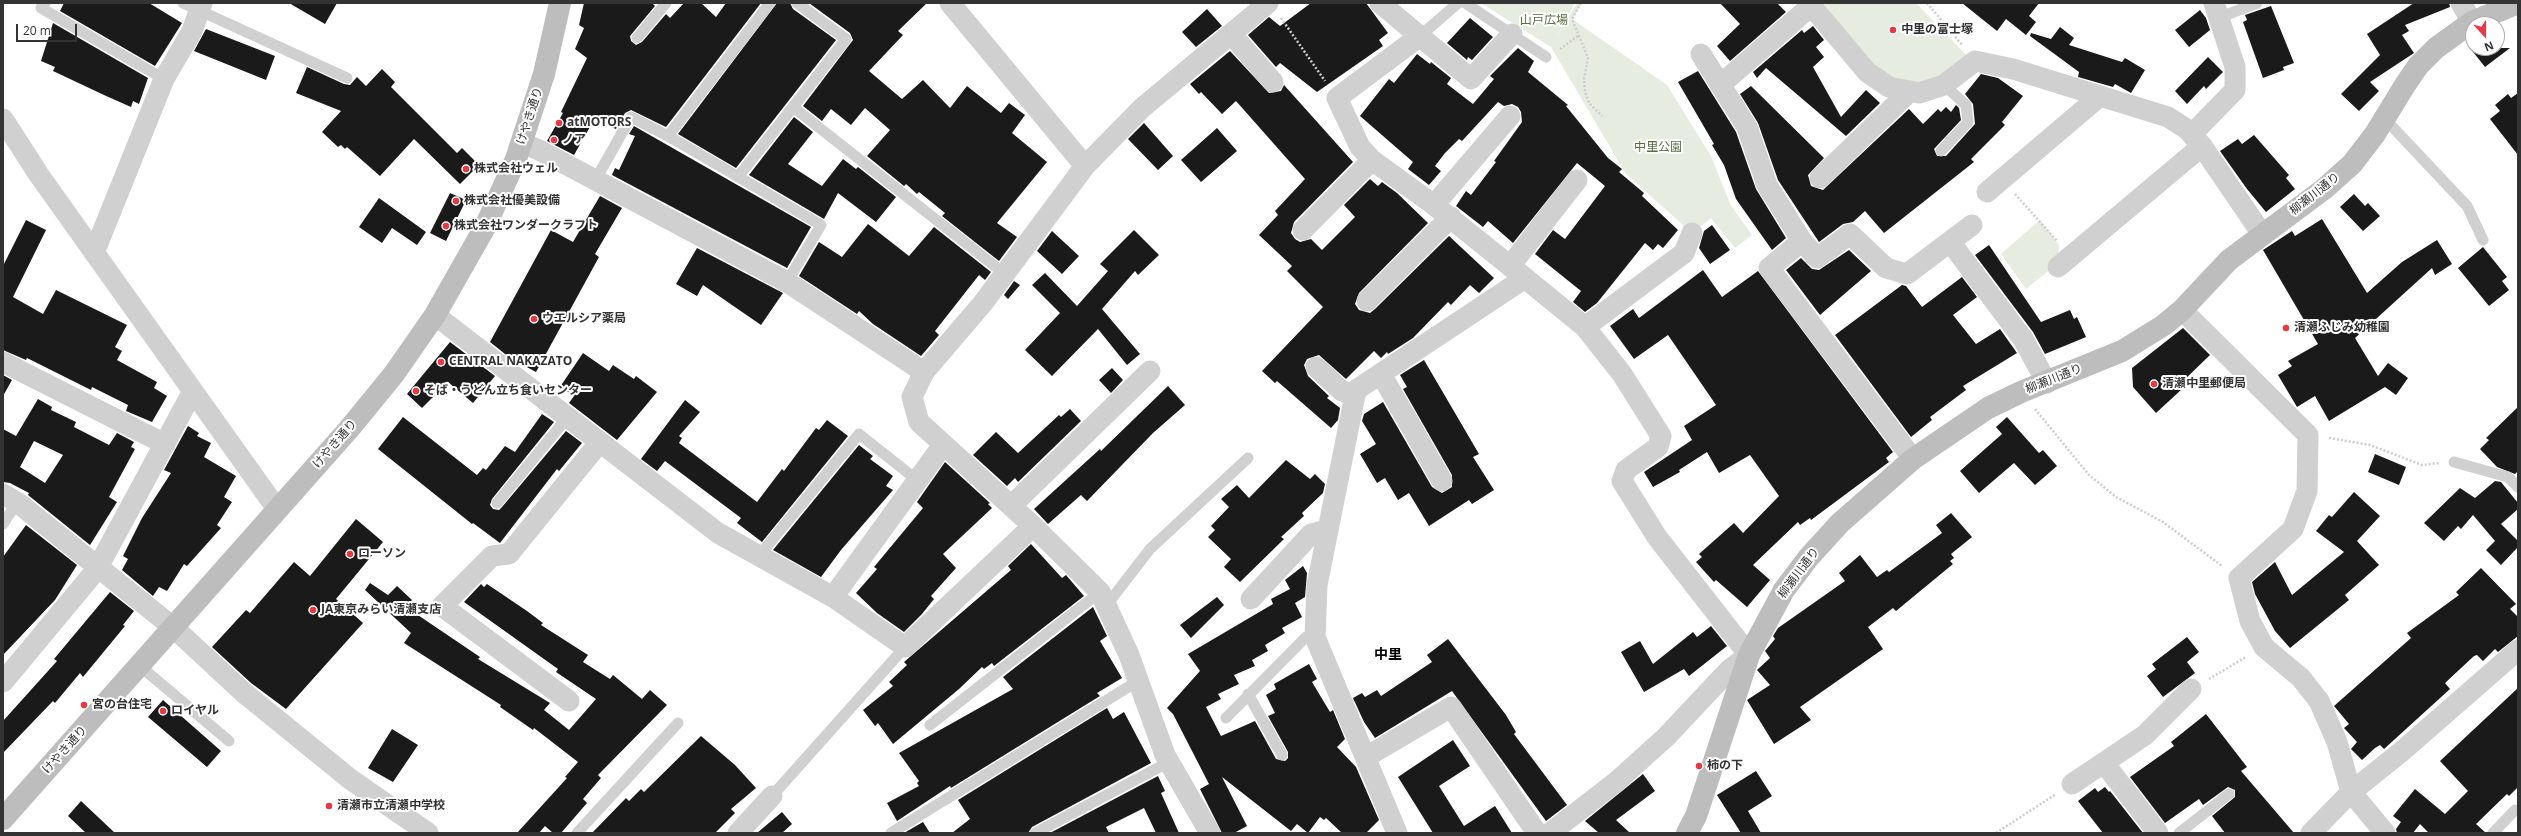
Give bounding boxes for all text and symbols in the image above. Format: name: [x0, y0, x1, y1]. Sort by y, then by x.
park label: 山戸広場: [1520, 14, 1568, 28]
scale bar: [18, 16, 79, 42]
north arrow: [2465, 16, 2505, 56]
text: 20 m: [23, 22, 51, 39]
place label: 中里の富士塚: [1901, 23, 1973, 37]
marker: 中里の富士塚: [1888, 25, 1898, 35]
text: N: [2482, 38, 2496, 55]
street label: けやき通り: [514, 85, 546, 147]
place label: atMOTORS: [567, 116, 631, 130]
marker: atMOTORS: [554, 118, 564, 128]
place label: ノア: [562, 133, 586, 147]
marker: ノア: [549, 135, 559, 145]
park label: 中里公園: [1634, 141, 1682, 155]
place label: 株式会社ウェル: [474, 162, 558, 176]
marker: 株式会社ウェル: [461, 164, 471, 174]
street label: 柳瀬川通り: [2287, 170, 2343, 218]
place label: 株式会社優美設備: [464, 194, 560, 208]
marker: 株式会社優美設備: [451, 196, 461, 206]
place label: 株式会社ワンダークラフト: [454, 219, 598, 233]
marker: 株式会社ワンダークラフト: [441, 221, 451, 231]
place label: ウエルシア薬局: [542, 312, 626, 326]
marker: ウエルシア薬局: [529, 314, 539, 324]
place label: 清瀬ふじみ幼稚園: [2294, 321, 2390, 335]
marker: 清瀬ふじみ幼稚園: [2281, 323, 2291, 333]
place label: CENTRAL NAKAZATO: [449, 355, 572, 369]
marker: CENTRAL NAKAZATO: [436, 357, 446, 367]
street label: 柳瀬川通り: [2023, 361, 2085, 397]
place label: 清瀬中里郵便局: [2162, 377, 2246, 391]
marker: 清瀬中里郵便局: [2149, 379, 2159, 389]
place label: そば・うどん立ち食いセンター: [424, 384, 592, 398]
marker: そば・うどん立ち食いセンター: [411, 386, 421, 396]
street label: けやき通り: [310, 417, 360, 471]
street label: 柳瀬川通り: [1775, 545, 1823, 601]
place label: ローソン: [358, 547, 406, 561]
marker: ローソン: [345, 549, 355, 559]
place label: JA東京みらい清瀬支店: [321, 603, 441, 617]
marker: JA東京みらい清瀬支店: [308, 605, 318, 615]
district label: 中里: [1374, 647, 1402, 663]
place label: 宮の台住宅: [92, 698, 152, 712]
marker: 宮の台住宅: [79, 700, 89, 710]
place label: ロイヤル: [171, 704, 219, 718]
marker: ロイヤル: [158, 706, 168, 716]
street label: けやき通り: [40, 723, 90, 777]
place label: 柿の下: [1707, 759, 1743, 773]
marker: 柿の下: [1694, 761, 1704, 771]
place label: 清瀬市立清瀬中学校: [337, 799, 445, 813]
marker: 清瀬市立清瀬中学校: [324, 801, 334, 811]

